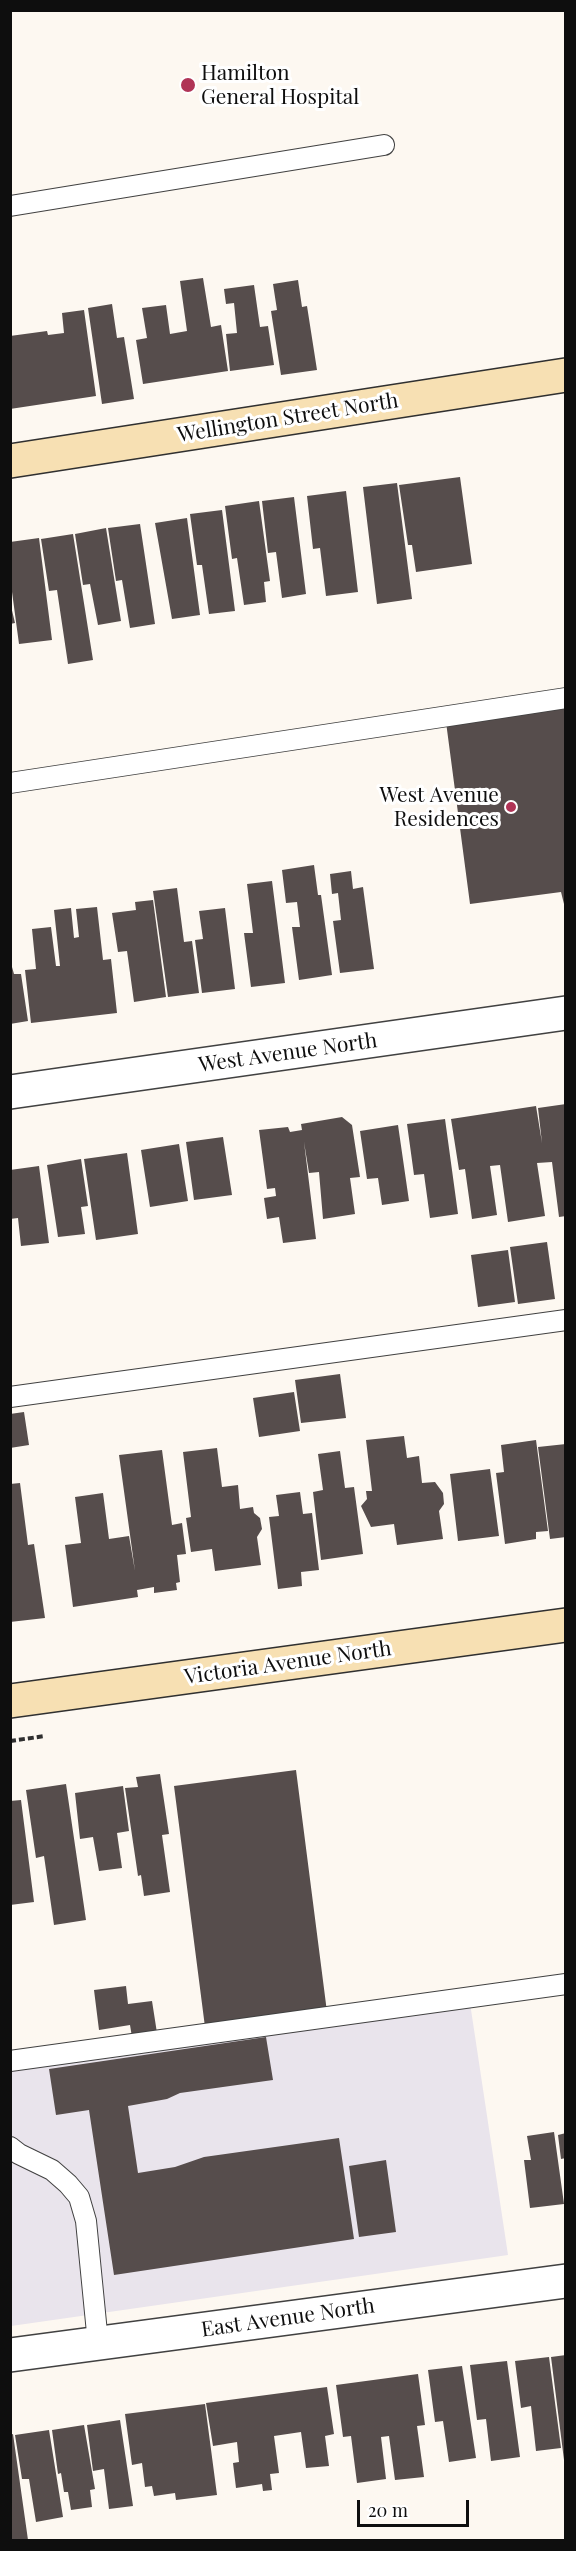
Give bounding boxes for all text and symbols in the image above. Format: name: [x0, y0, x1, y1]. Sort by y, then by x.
place label: Hamilton General Hospital: [201, 60, 359, 110]
marker: Hamilton General Hospital: [179, 76, 197, 94]
street label: Wellington Street North: [176, 388, 400, 448]
place label: West Avenue Residences: [379, 782, 499, 832]
marker: West Avenue Residences: [504, 800, 518, 814]
street label: West Avenue North: [197, 1028, 379, 1078]
street label: Victoria Avenue North: [183, 1636, 393, 1690]
street label: East Avenue North: [200, 2293, 376, 2343]
scale bar: [360, 2488, 472, 2526]
text: 20 m: [368, 2498, 408, 2522]

